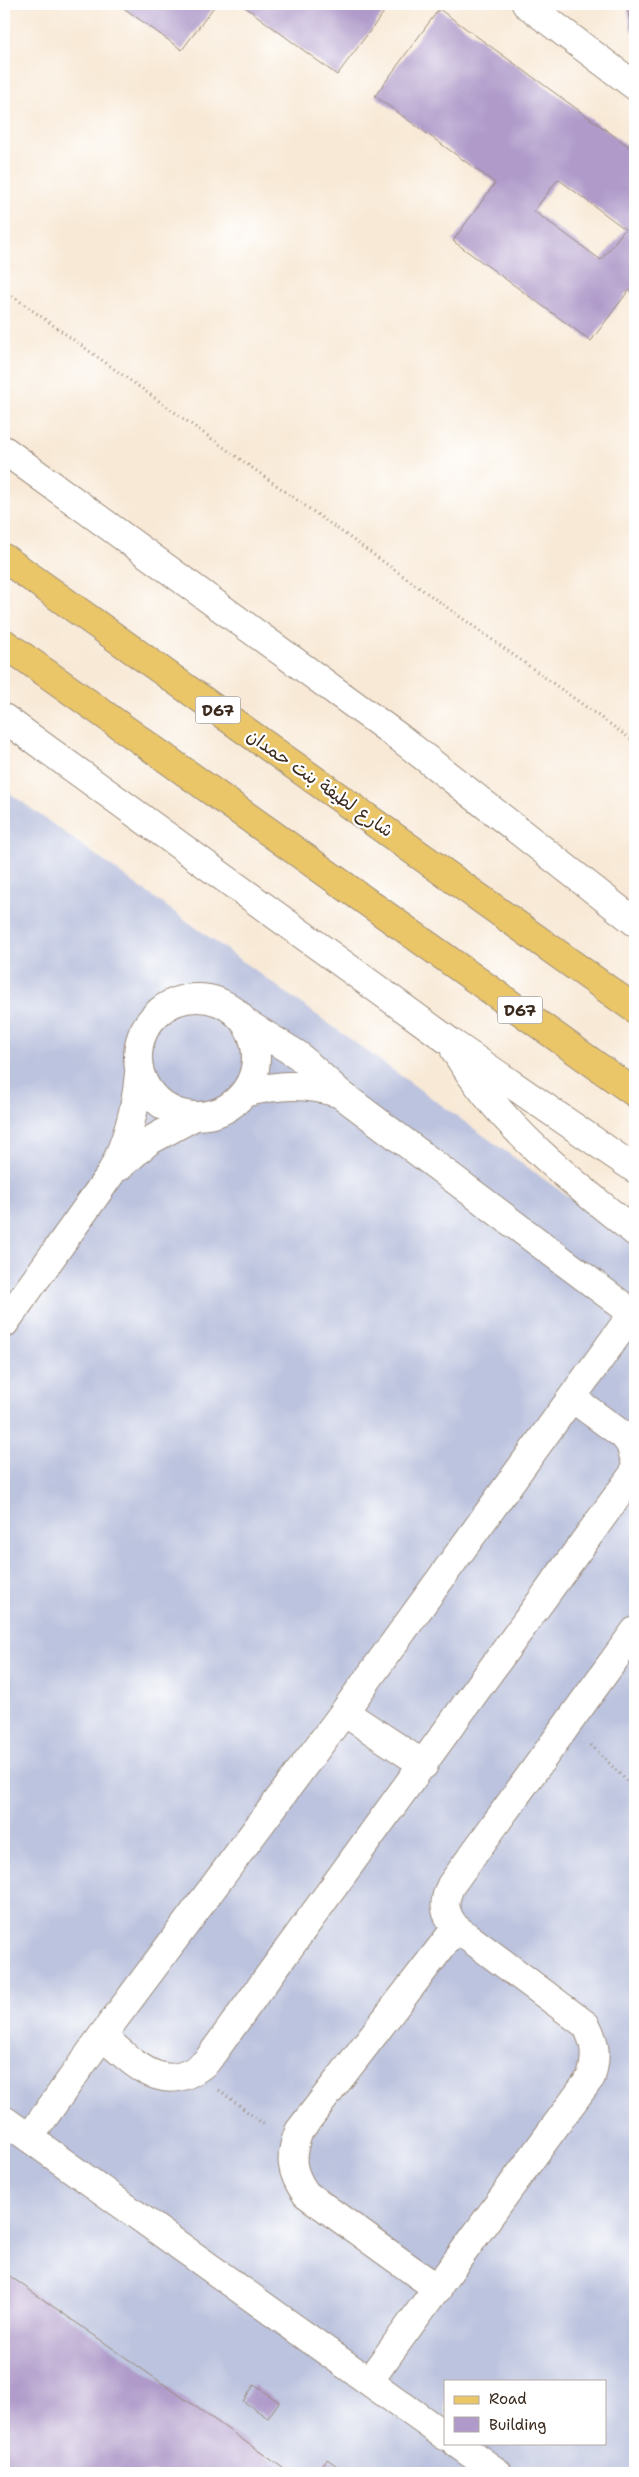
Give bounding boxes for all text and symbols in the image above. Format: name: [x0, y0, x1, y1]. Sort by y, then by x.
road number: D67: [196, 696, 240, 724]
street label: شارع لطيفة بنت حمدان: [242, 723, 398, 843]
road number: D67: [498, 996, 542, 1024]
legend: [444, 2380, 606, 2444]
text: Road: [489, 2389, 527, 2409]
text: Building: [489, 2415, 546, 2435]

